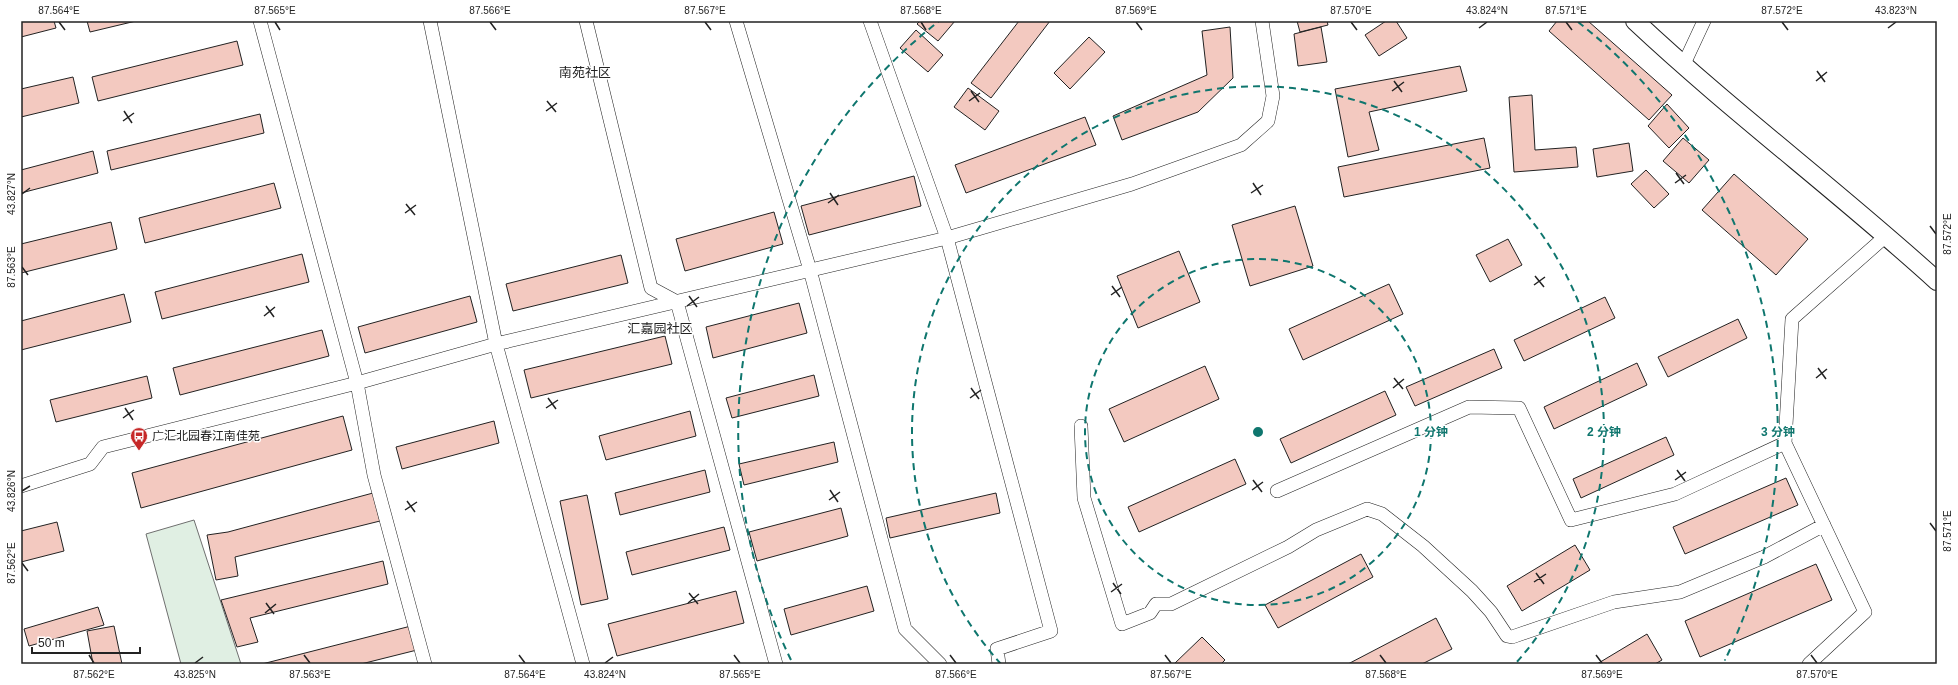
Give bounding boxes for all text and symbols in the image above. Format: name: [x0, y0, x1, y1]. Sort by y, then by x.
text: 87.564°E: [38, 5, 80, 16]
text: 87.565°E: [254, 5, 296, 16]
text: 87.566°E: [469, 5, 511, 16]
text: 87.567°E: [684, 5, 726, 16]
text: 87.568°E: [900, 5, 942, 16]
text: 87.569°E: [1115, 5, 1157, 16]
text: 87.570°E: [1330, 5, 1372, 16]
text: 43.824°N: [1466, 5, 1508, 16]
text: 87.571°E: [1545, 5, 1587, 16]
text: 87.572°E: [1761, 5, 1803, 16]
text: 43.823°N: [1875, 5, 1917, 16]
district label: 南苑社区: [559, 65, 611, 80]
text: 43.827°N: [6, 173, 17, 215]
text: 87.572°E: [1942, 213, 1953, 255]
text: 87.563°E: [6, 246, 17, 288]
district label: 汇嘉园社区: [627, 321, 693, 336]
centre of rings: [1251, 425, 1265, 439]
text: 1 分钟: [1414, 425, 1448, 439]
text: 2 分钟: [1587, 425, 1621, 439]
text: 3 分钟: [1761, 425, 1795, 439]
bus stop icon: 广汇北园春江南佳苑: [129, 426, 149, 451]
place label: 广汇北园春江南佳苑: [152, 429, 260, 443]
text: 43.826°N: [6, 470, 17, 512]
text: 87.571°E: [1942, 510, 1953, 552]
text: 87.562°E: [6, 542, 17, 584]
scale bar: [32, 629, 140, 655]
text: 50 m: [38, 636, 65, 650]
text: 87.562°E: [73, 669, 115, 680]
text: 43.825°N: [174, 669, 216, 680]
text: 87.563°E: [289, 669, 331, 680]
text: 87.564°E: [504, 669, 546, 680]
text: 43.824°N: [584, 669, 626, 680]
text: 87.565°E: [719, 669, 761, 680]
text: 87.566°E: [935, 669, 977, 680]
text: 87.567°E: [1150, 669, 1192, 680]
text: 87.568°E: [1365, 669, 1407, 680]
text: 87.569°E: [1581, 669, 1623, 680]
text: 87.570°E: [1796, 669, 1838, 680]

